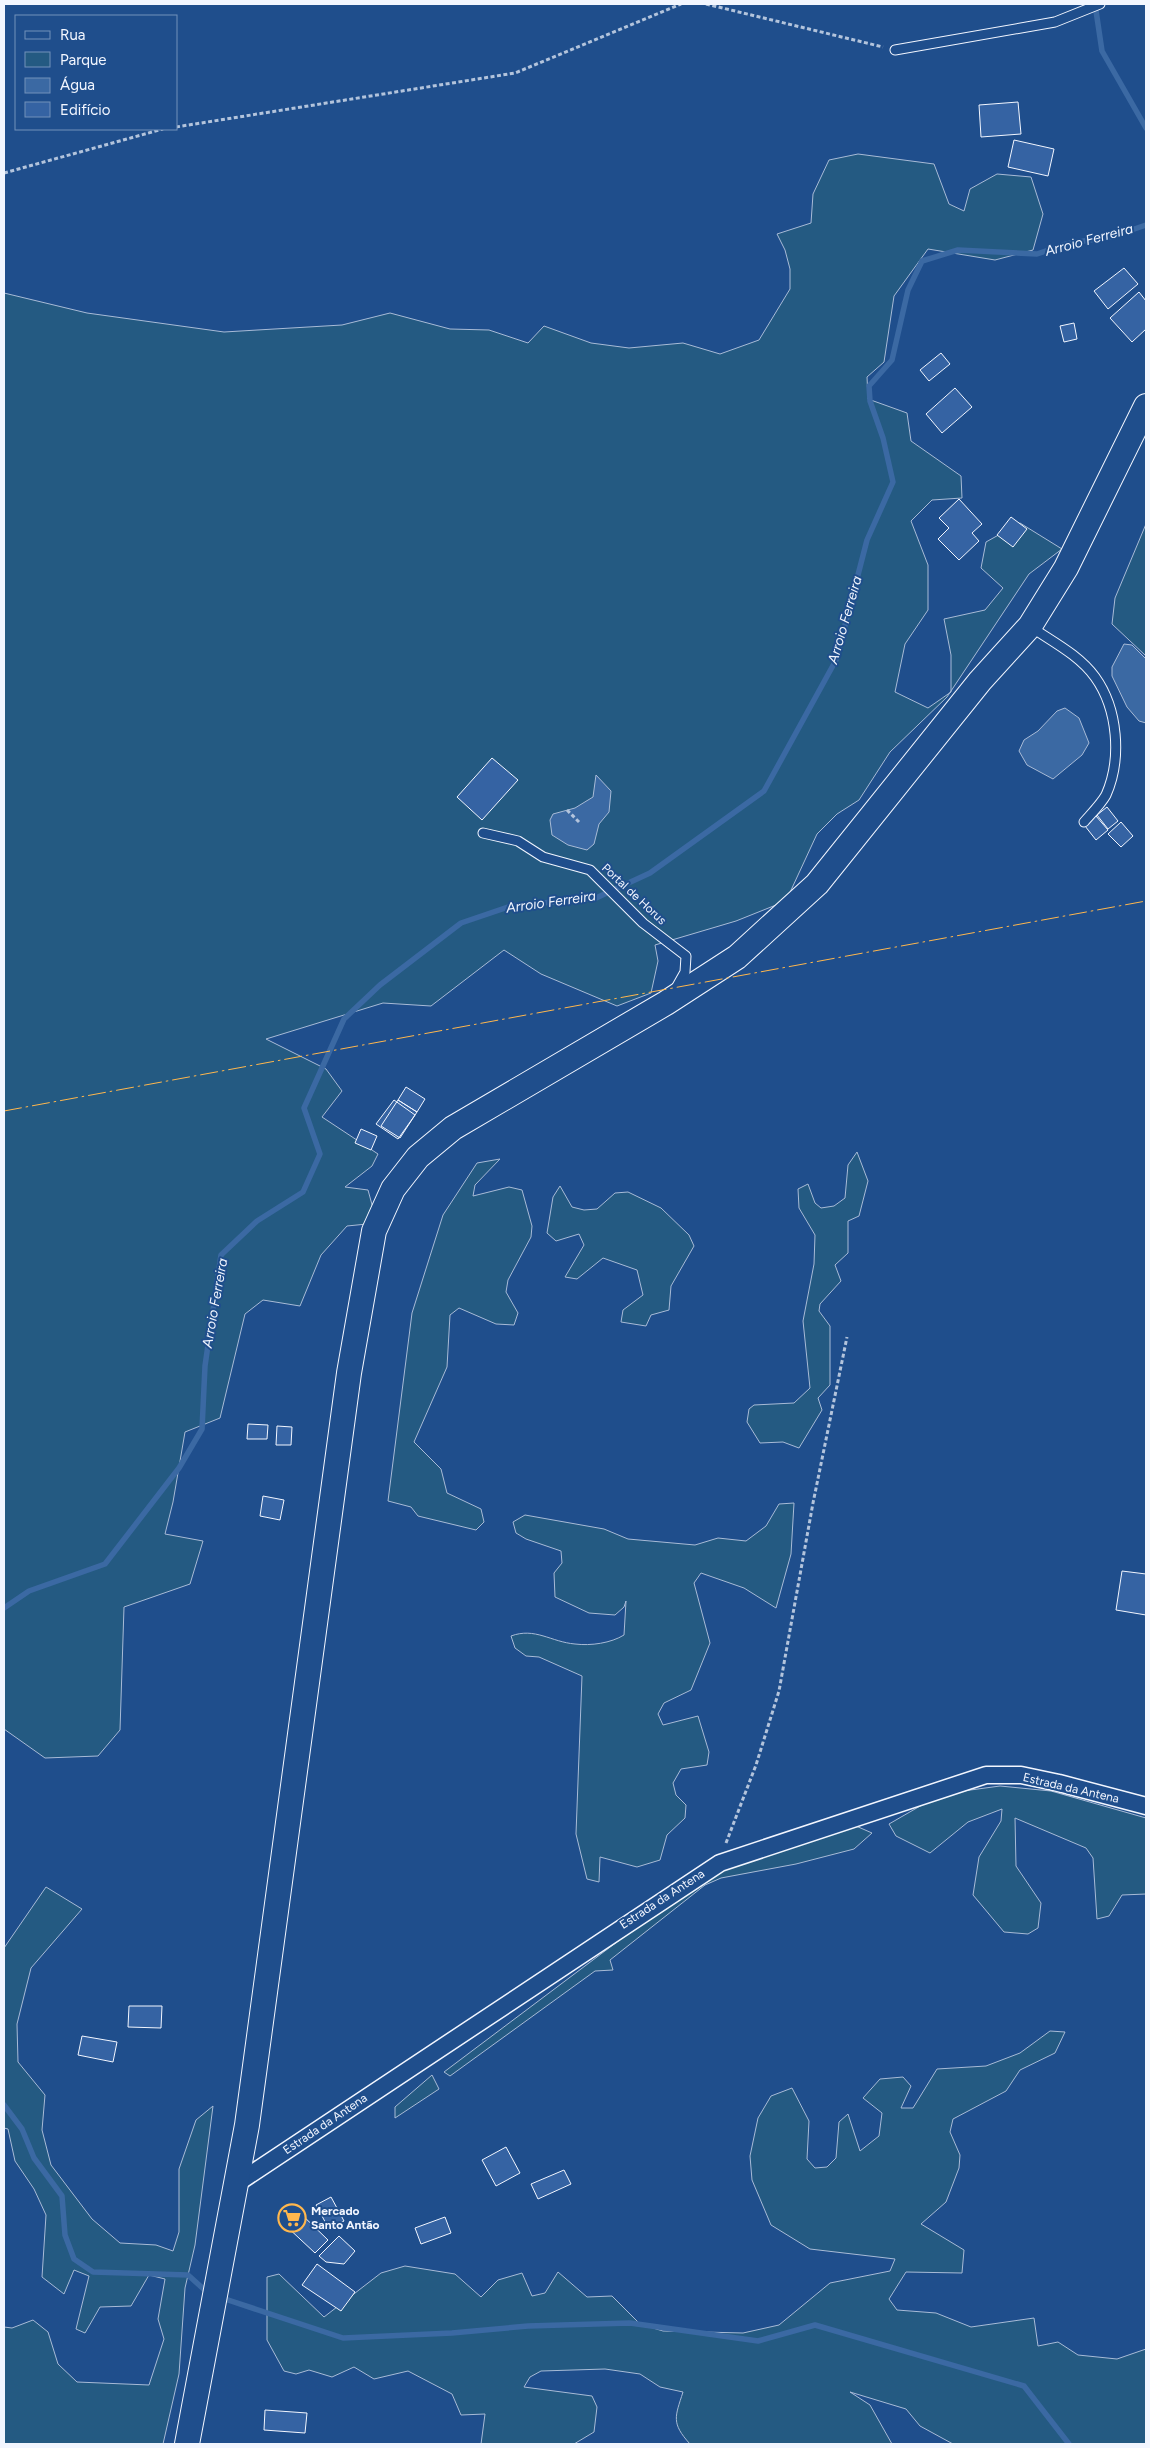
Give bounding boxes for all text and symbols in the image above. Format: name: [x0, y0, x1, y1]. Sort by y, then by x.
legend: [15, 15, 178, 130]
text: Rua: [60, 26, 85, 44]
text: Parque: [60, 51, 107, 69]
text: Água: [60, 76, 95, 94]
text: Edifício: [60, 101, 111, 119]
water label: Arroio Ferreira: [1042, 220, 1135, 260]
water label: Arroio Ferreira: [824, 574, 866, 667]
street label: Portal de Horus: [599, 861, 669, 928]
water label: Arroio Ferreira: [504, 887, 597, 917]
water label: Arroio Ferreira: [199, 1257, 231, 1350]
street label: Estrada da Antena: [1022, 1770, 1120, 1806]
street label: Estrada da Antena: [617, 1866, 707, 1932]
street label: Estrada da Antena: [280, 2091, 370, 2157]
supermarket icon: Mercado Santo Antão: [277, 2203, 307, 2233]
place label: Mercado Santo Antão: [311, 2204, 379, 2232]

